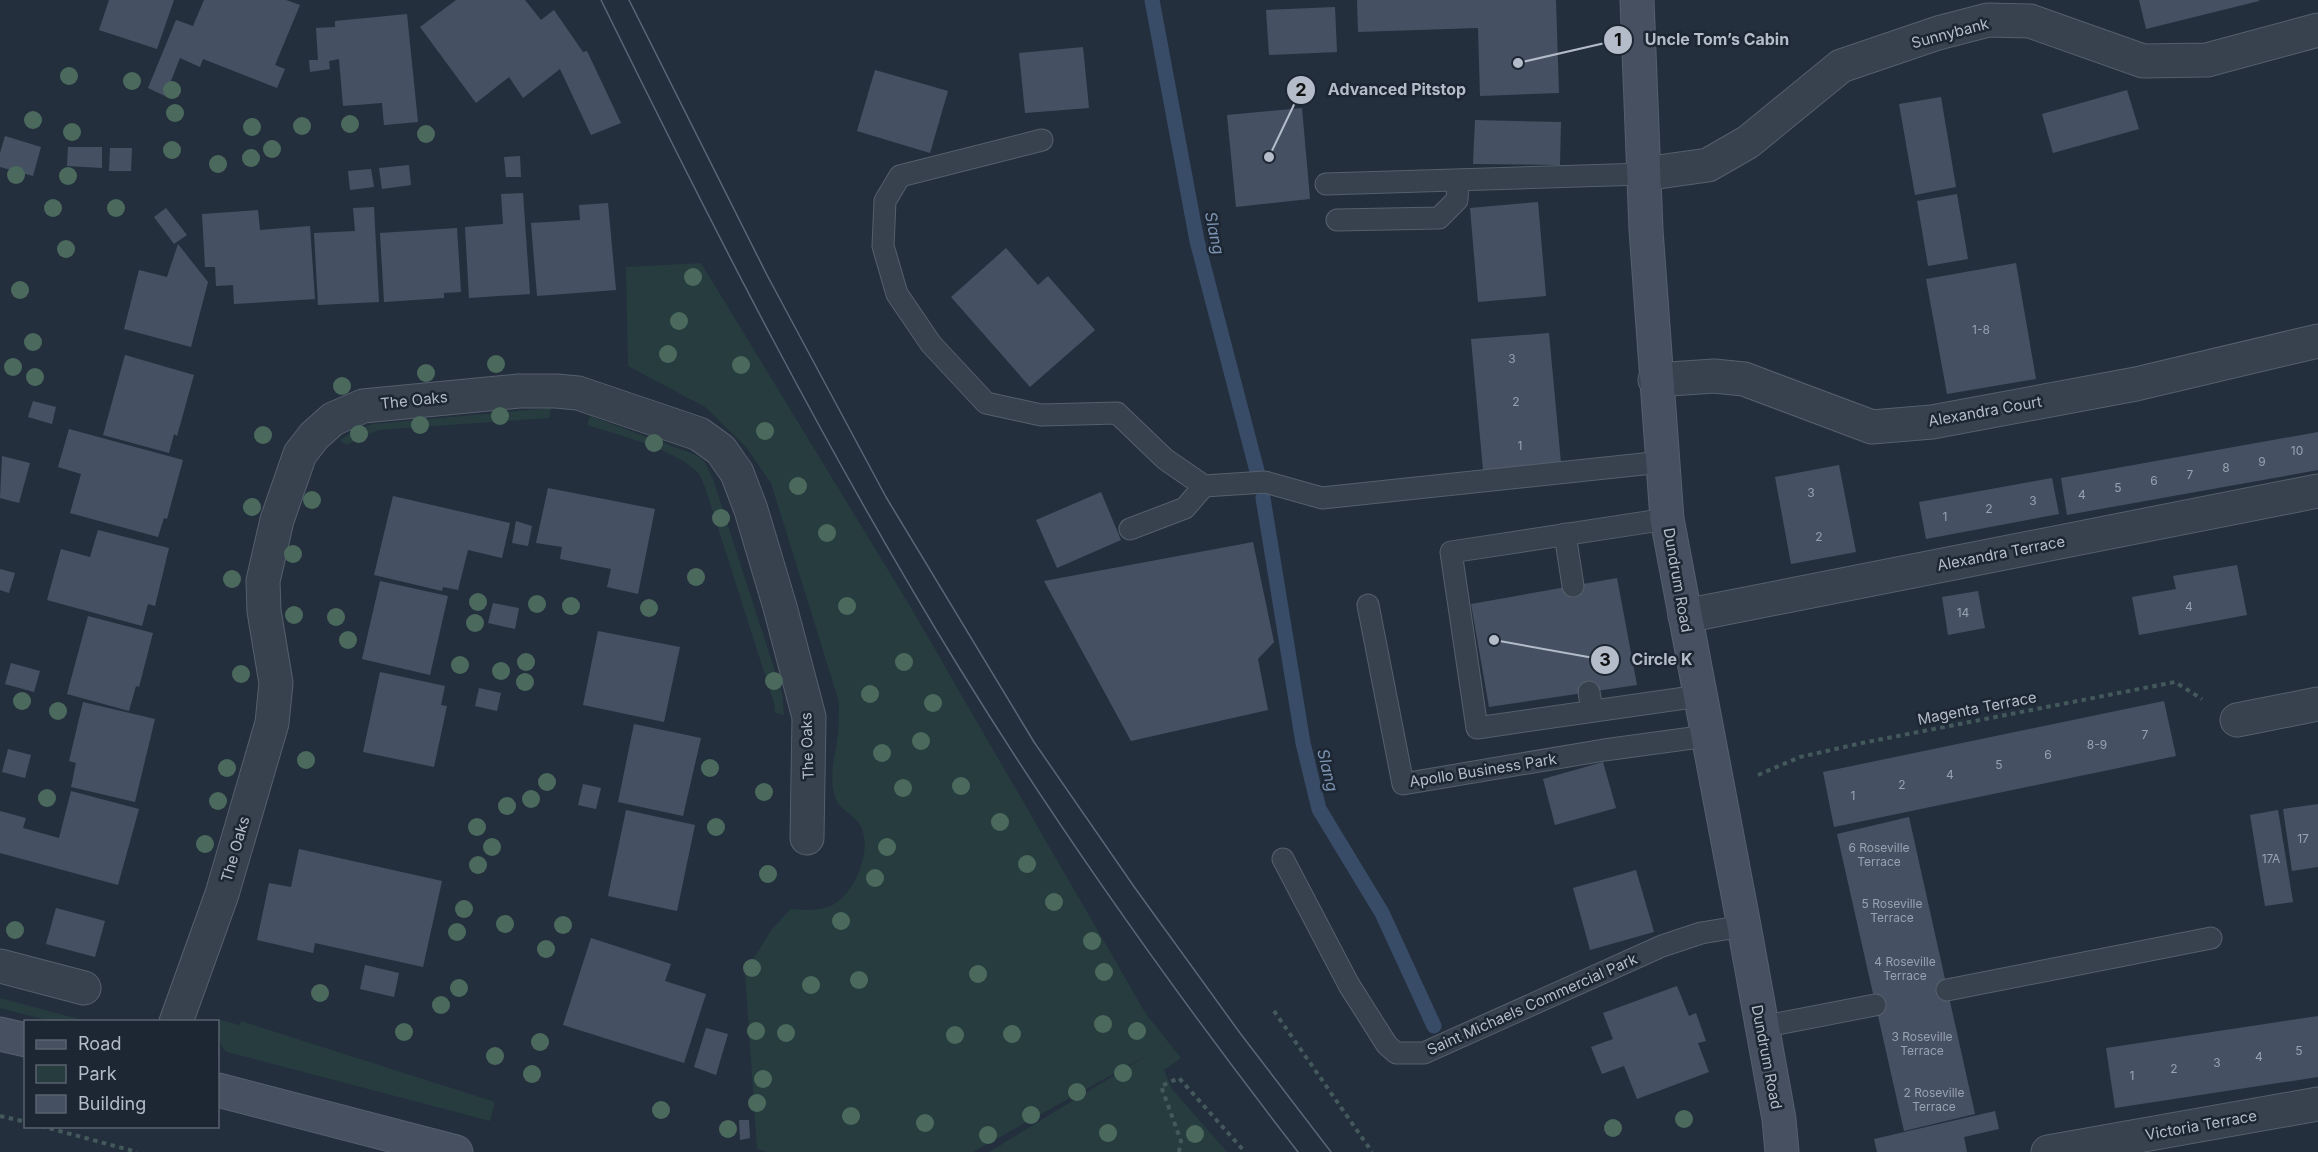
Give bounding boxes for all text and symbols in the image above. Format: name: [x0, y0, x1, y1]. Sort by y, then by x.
street label: Sunnybank: [1909, 13, 1992, 52]
callout: Uncle Tom’s Cabin: [1603, 23, 1801, 57]
text: 1: [1614, 29, 1622, 50]
text: Uncle Tom’s Cabin: [1645, 29, 1789, 49]
callout: Advanced Pitstop: [1286, 73, 1478, 107]
text: 2: [1295, 79, 1307, 100]
text: Advanced Pitstop: [1328, 79, 1466, 99]
water label: Slang: [1201, 210, 1229, 256]
house number: 1-8: [1972, 322, 1990, 337]
house number: 3: [1508, 351, 1516, 366]
street label: The Oaks: [379, 387, 449, 413]
street label: Alexandra Court: [1927, 392, 2043, 430]
house number: 2: [1512, 394, 1520, 409]
house number: 1: [1518, 438, 1522, 453]
house number: 10: [2291, 443, 2303, 458]
house number: 9: [2258, 454, 2266, 469]
house number: 8: [2222, 460, 2230, 475]
house number: 7: [2187, 467, 2194, 482]
house number: 6: [2150, 473, 2158, 488]
house number: 5: [2114, 480, 2122, 495]
house number: 3: [1807, 485, 1815, 500]
house number: 4: [2078, 487, 2086, 502]
house number: 3: [2029, 493, 2037, 508]
house number: 2: [1985, 501, 1993, 516]
house number: 1: [1943, 509, 1947, 524]
street label: Dundrum Road: [1659, 526, 1697, 634]
house number: 2: [1815, 529, 1823, 544]
street label: Alexandra Terrace: [1935, 531, 2067, 575]
house number: 4: [2185, 599, 2193, 614]
house number: 14: [1957, 605, 1970, 620]
callout: Circle K: [1590, 643, 1705, 677]
text: 3: [1599, 649, 1611, 670]
text: Circle K: [1632, 649, 1693, 669]
street label: Magenta Terrace: [1916, 687, 2038, 729]
street label: The Oaks: [796, 712, 818, 780]
house number: 7: [2142, 727, 2149, 742]
house number: 8-9: [2087, 737, 2107, 752]
water label: Slang: [1313, 747, 1343, 794]
house number: 6: [2044, 747, 2052, 762]
street label: Apollo Business Park: [1408, 749, 1559, 791]
house number: 5: [1995, 757, 2003, 772]
house number: 4: [1946, 767, 1954, 782]
house number: 2: [1898, 777, 1906, 792]
house number: 1: [1851, 788, 1855, 803]
street label: The Oaks: [217, 814, 253, 884]
house number: 17: [2297, 831, 2309, 846]
house number: 6 Roseville Terrace: [1848, 840, 1910, 869]
house number: 17A: [2262, 851, 2280, 866]
house number: 5 Roseville Terrace: [1862, 896, 1922, 925]
street label: Saint Michaels Commercial Park: [1424, 949, 1641, 1059]
house number: 4 Roseville Terrace: [1874, 954, 1936, 983]
street label: Dundrum Road: [1748, 1003, 1786, 1111]
legend: [24, 1020, 219, 1128]
house number: 3 Roseville Terrace: [1891, 1029, 1953, 1058]
text: Road: [78, 1033, 121, 1054]
house number: 5: [2295, 1043, 2303, 1058]
house number: 4: [2255, 1049, 2263, 1064]
house number: 3: [2213, 1055, 2221, 1070]
house number: 2: [2170, 1061, 2178, 1076]
text: Park: [78, 1063, 117, 1084]
house number: 1: [2130, 1068, 2134, 1083]
house number: 2 Roseville Terrace: [1904, 1085, 1965, 1114]
text: Building: [78, 1093, 146, 1114]
street label: Victoria Terrace: [2144, 1106, 2258, 1144]

